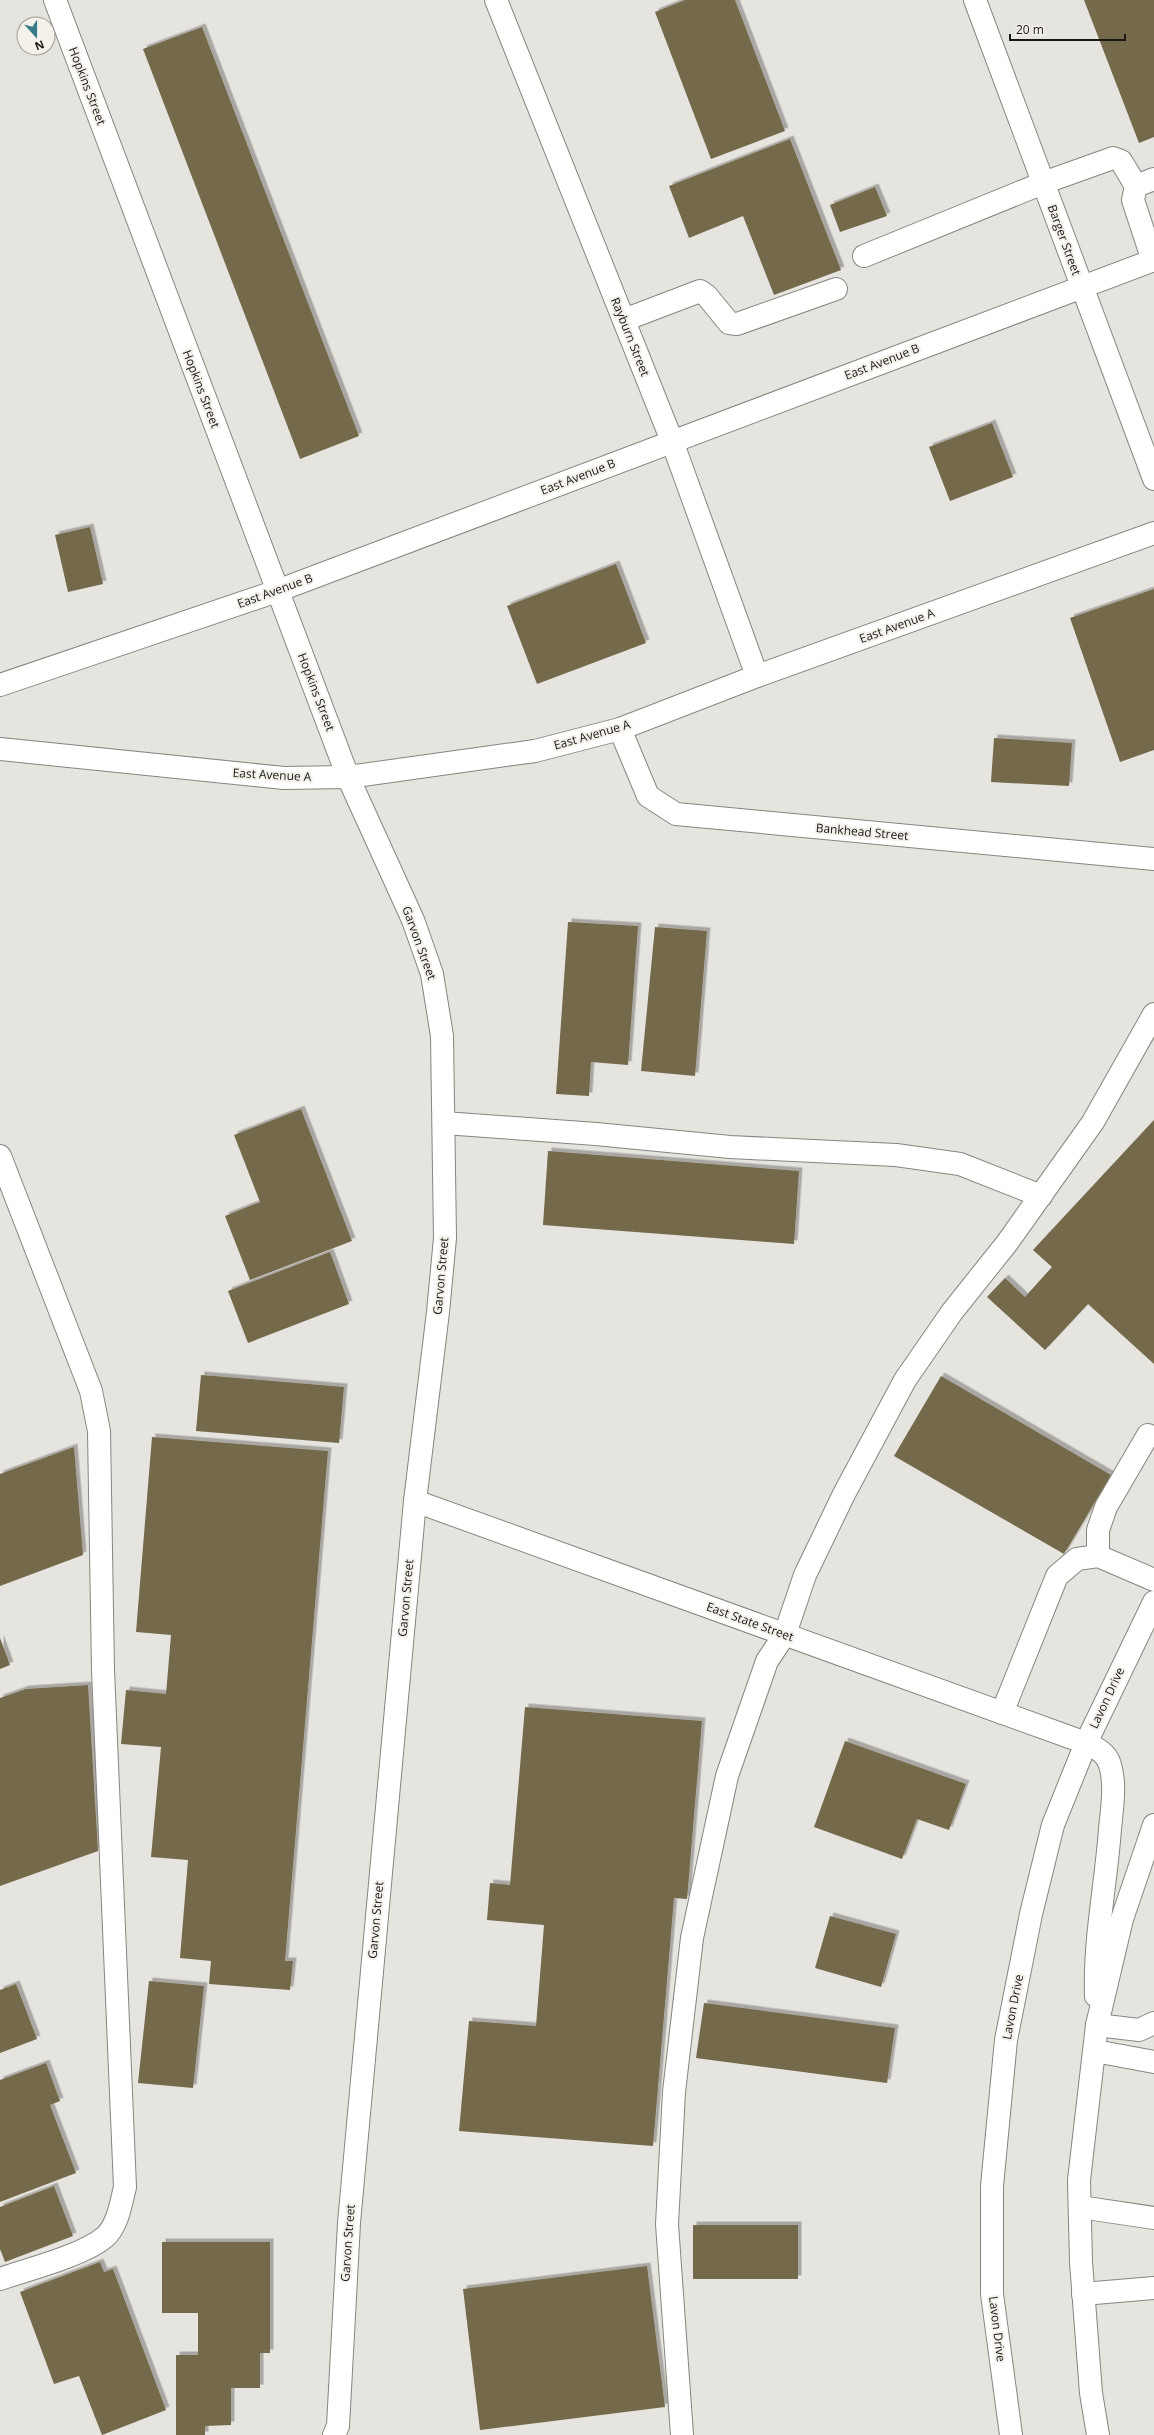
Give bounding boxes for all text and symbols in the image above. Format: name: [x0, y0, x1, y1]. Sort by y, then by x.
north arrow: [16, 16, 56, 56]
scale bar: [1010, 16, 1125, 42]
text: 20 m: [1016, 21, 1044, 38]
text: N: [33, 37, 47, 54]
street label: Hopkins Street: [65, 44, 110, 127]
street label: Barger Street: [1044, 202, 1085, 278]
street label: Rayburn Street: [607, 295, 654, 379]
street label: East Avenue B: [842, 339, 922, 384]
street label: Hopkins Street: [179, 347, 224, 430]
street label: East Avenue B: [538, 454, 618, 499]
street label: East Avenue B: [235, 569, 315, 612]
street label: East Avenue A: [857, 604, 937, 647]
street label: Hopkins Street: [294, 650, 339, 733]
street label: East Avenue A: [552, 715, 633, 754]
street label: East Avenue A: [232, 764, 312, 785]
street label: Bankhead Street: [815, 819, 909, 844]
street label: Garvon Street: [398, 904, 441, 982]
street label: Garvon Street: [429, 1237, 452, 1315]
street label: Garvon Street: [394, 1559, 417, 1637]
street label: East State Street: [704, 1598, 796, 1645]
street label: Lavon Drive: [1085, 1664, 1128, 1731]
street label: Garvon Street: [364, 1881, 387, 1959]
street label: Lavon Drive: [998, 1973, 1027, 2041]
street label: Garvon Street: [336, 2204, 359, 2282]
street label: Lavon Drive: [985, 2295, 1010, 2363]

